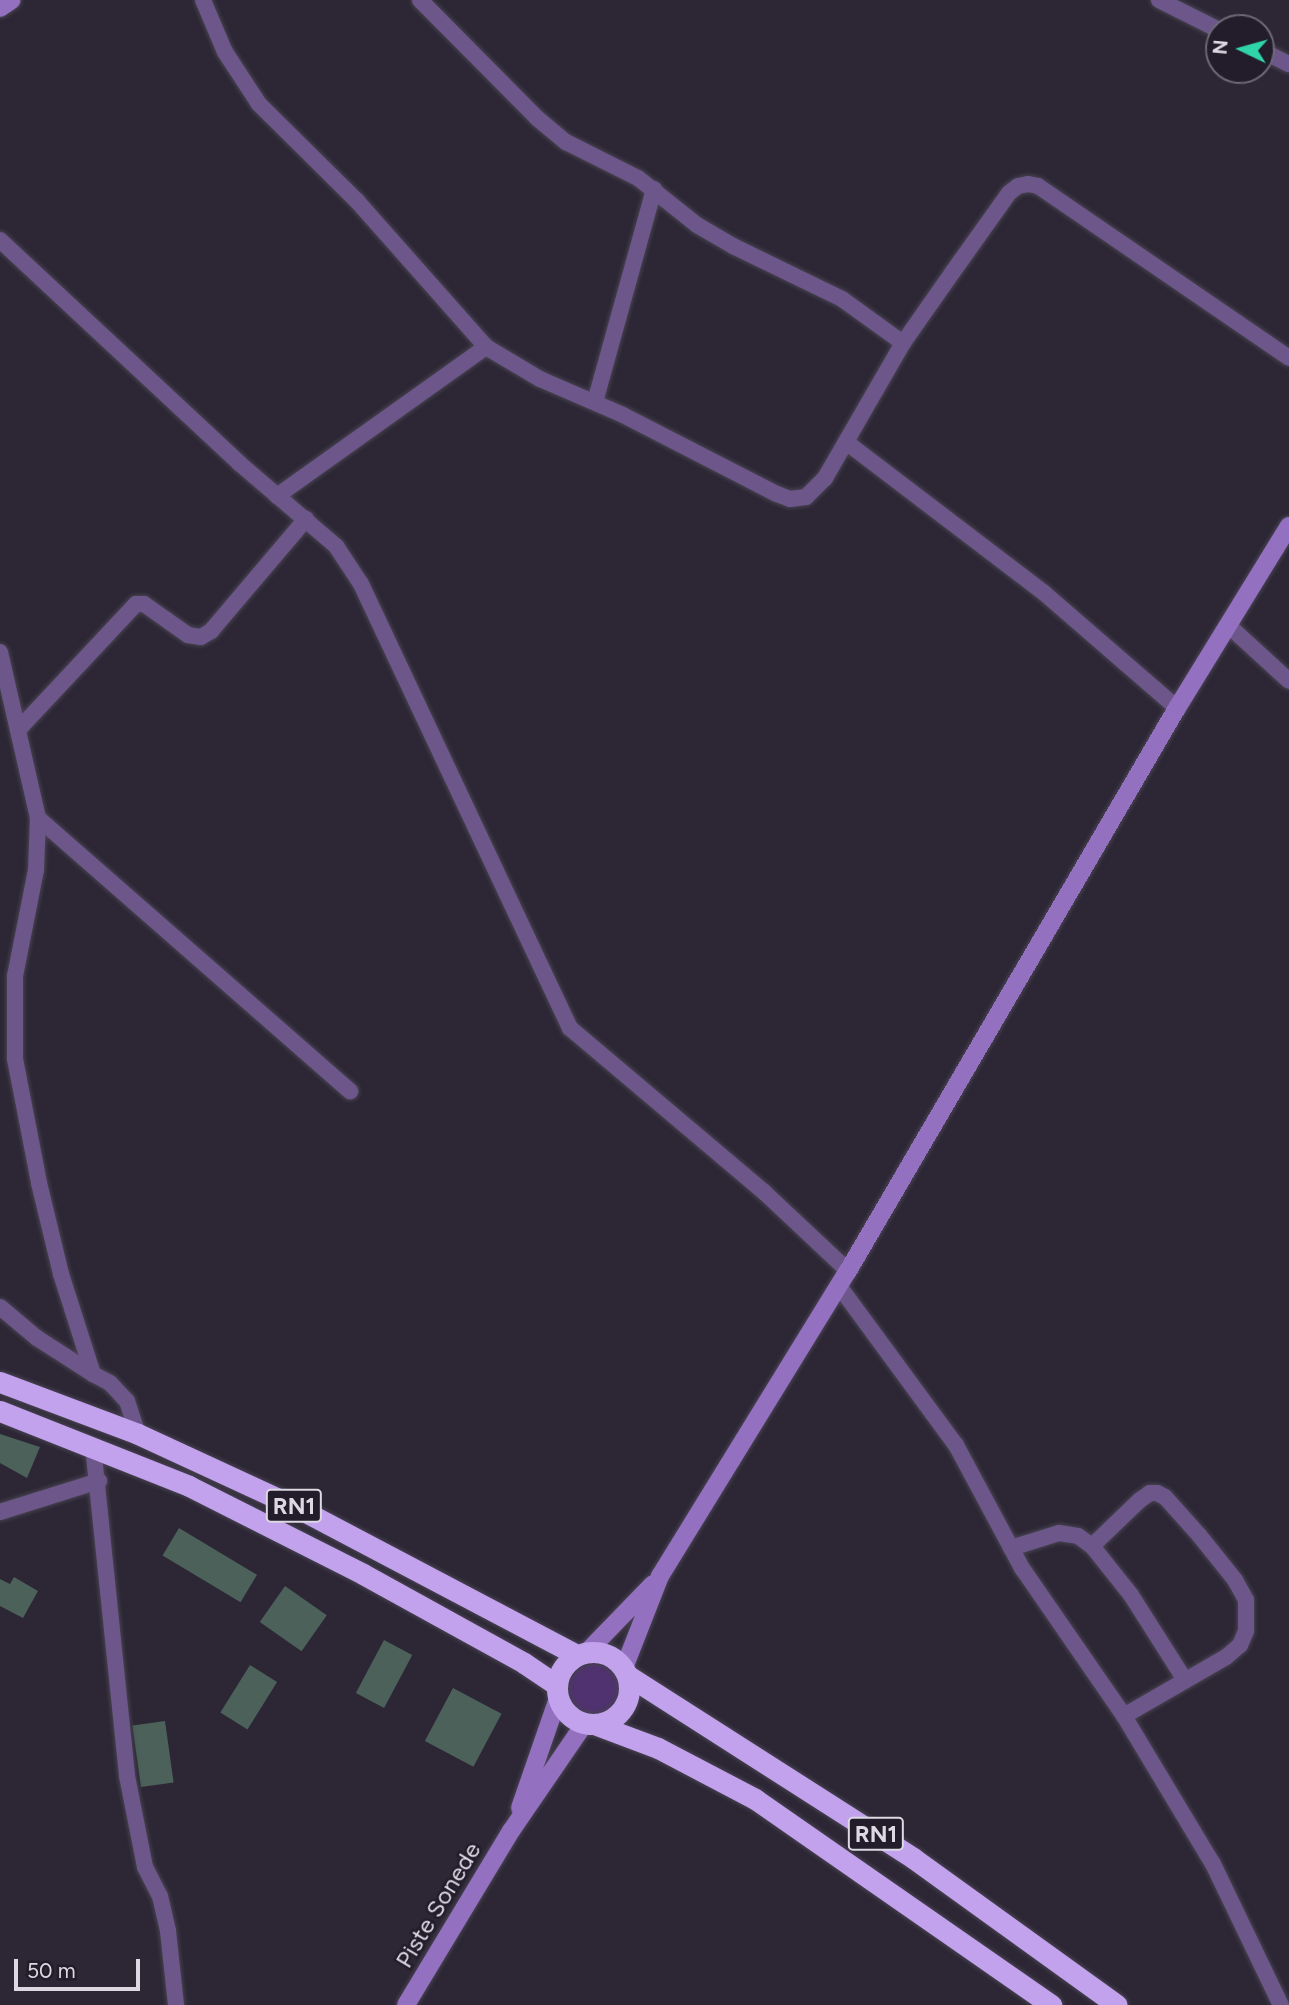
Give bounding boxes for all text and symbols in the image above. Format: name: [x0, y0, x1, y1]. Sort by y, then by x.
north arrow: [1205, 14, 1275, 84]
text: N: [1208, 39, 1233, 56]
road number: RN1: [264, 1486, 324, 1526]
road number: RN1: [846, 1814, 906, 1854]
street label: Piste Sonede: [389, 1837, 487, 1973]
scale bar: [18, 1946, 144, 1990]
text: 50 m: [27, 1958, 76, 1983]

